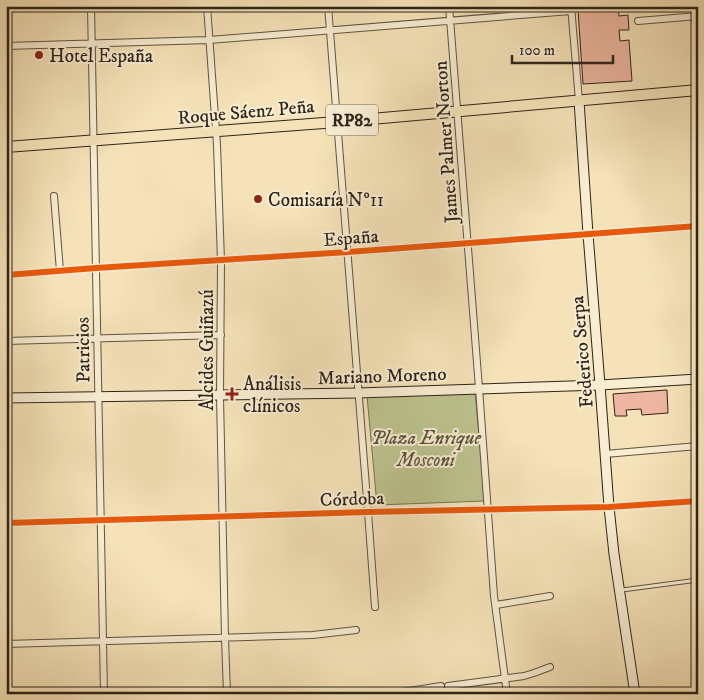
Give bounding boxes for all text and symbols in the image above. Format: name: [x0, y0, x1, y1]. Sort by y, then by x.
scale bar: [512, 32, 613, 64]
text: 100 m: [519, 41, 555, 60]
place label: Hotel España: [49, 45, 153, 68]
marker: Hotel España: [33, 49, 45, 61]
street label: James Palmer Norton: [429, 60, 464, 226]
street label: Roque Sáenz Peña: [177, 95, 316, 131]
road number: RP82: [326, 104, 378, 136]
place label: Comisaría Nº11: [268, 189, 384, 212]
marker: Comisaría Nº11: [252, 193, 264, 205]
street label: España: [323, 225, 380, 252]
street label: Alcides Guiñazú: [196, 289, 219, 411]
street label: Federico Serpa: [566, 295, 599, 409]
street label: Patricios: [71, 317, 96, 383]
street label: Mariano Moreno: [317, 363, 447, 390]
place label: Análisis clínicos: [243, 373, 301, 418]
marker: Análisis clínicos: [225, 387, 239, 401]
park label: Plaza Enrique Mosconi: [371, 427, 482, 472]
street label: Córdoba: [319, 487, 385, 512]

